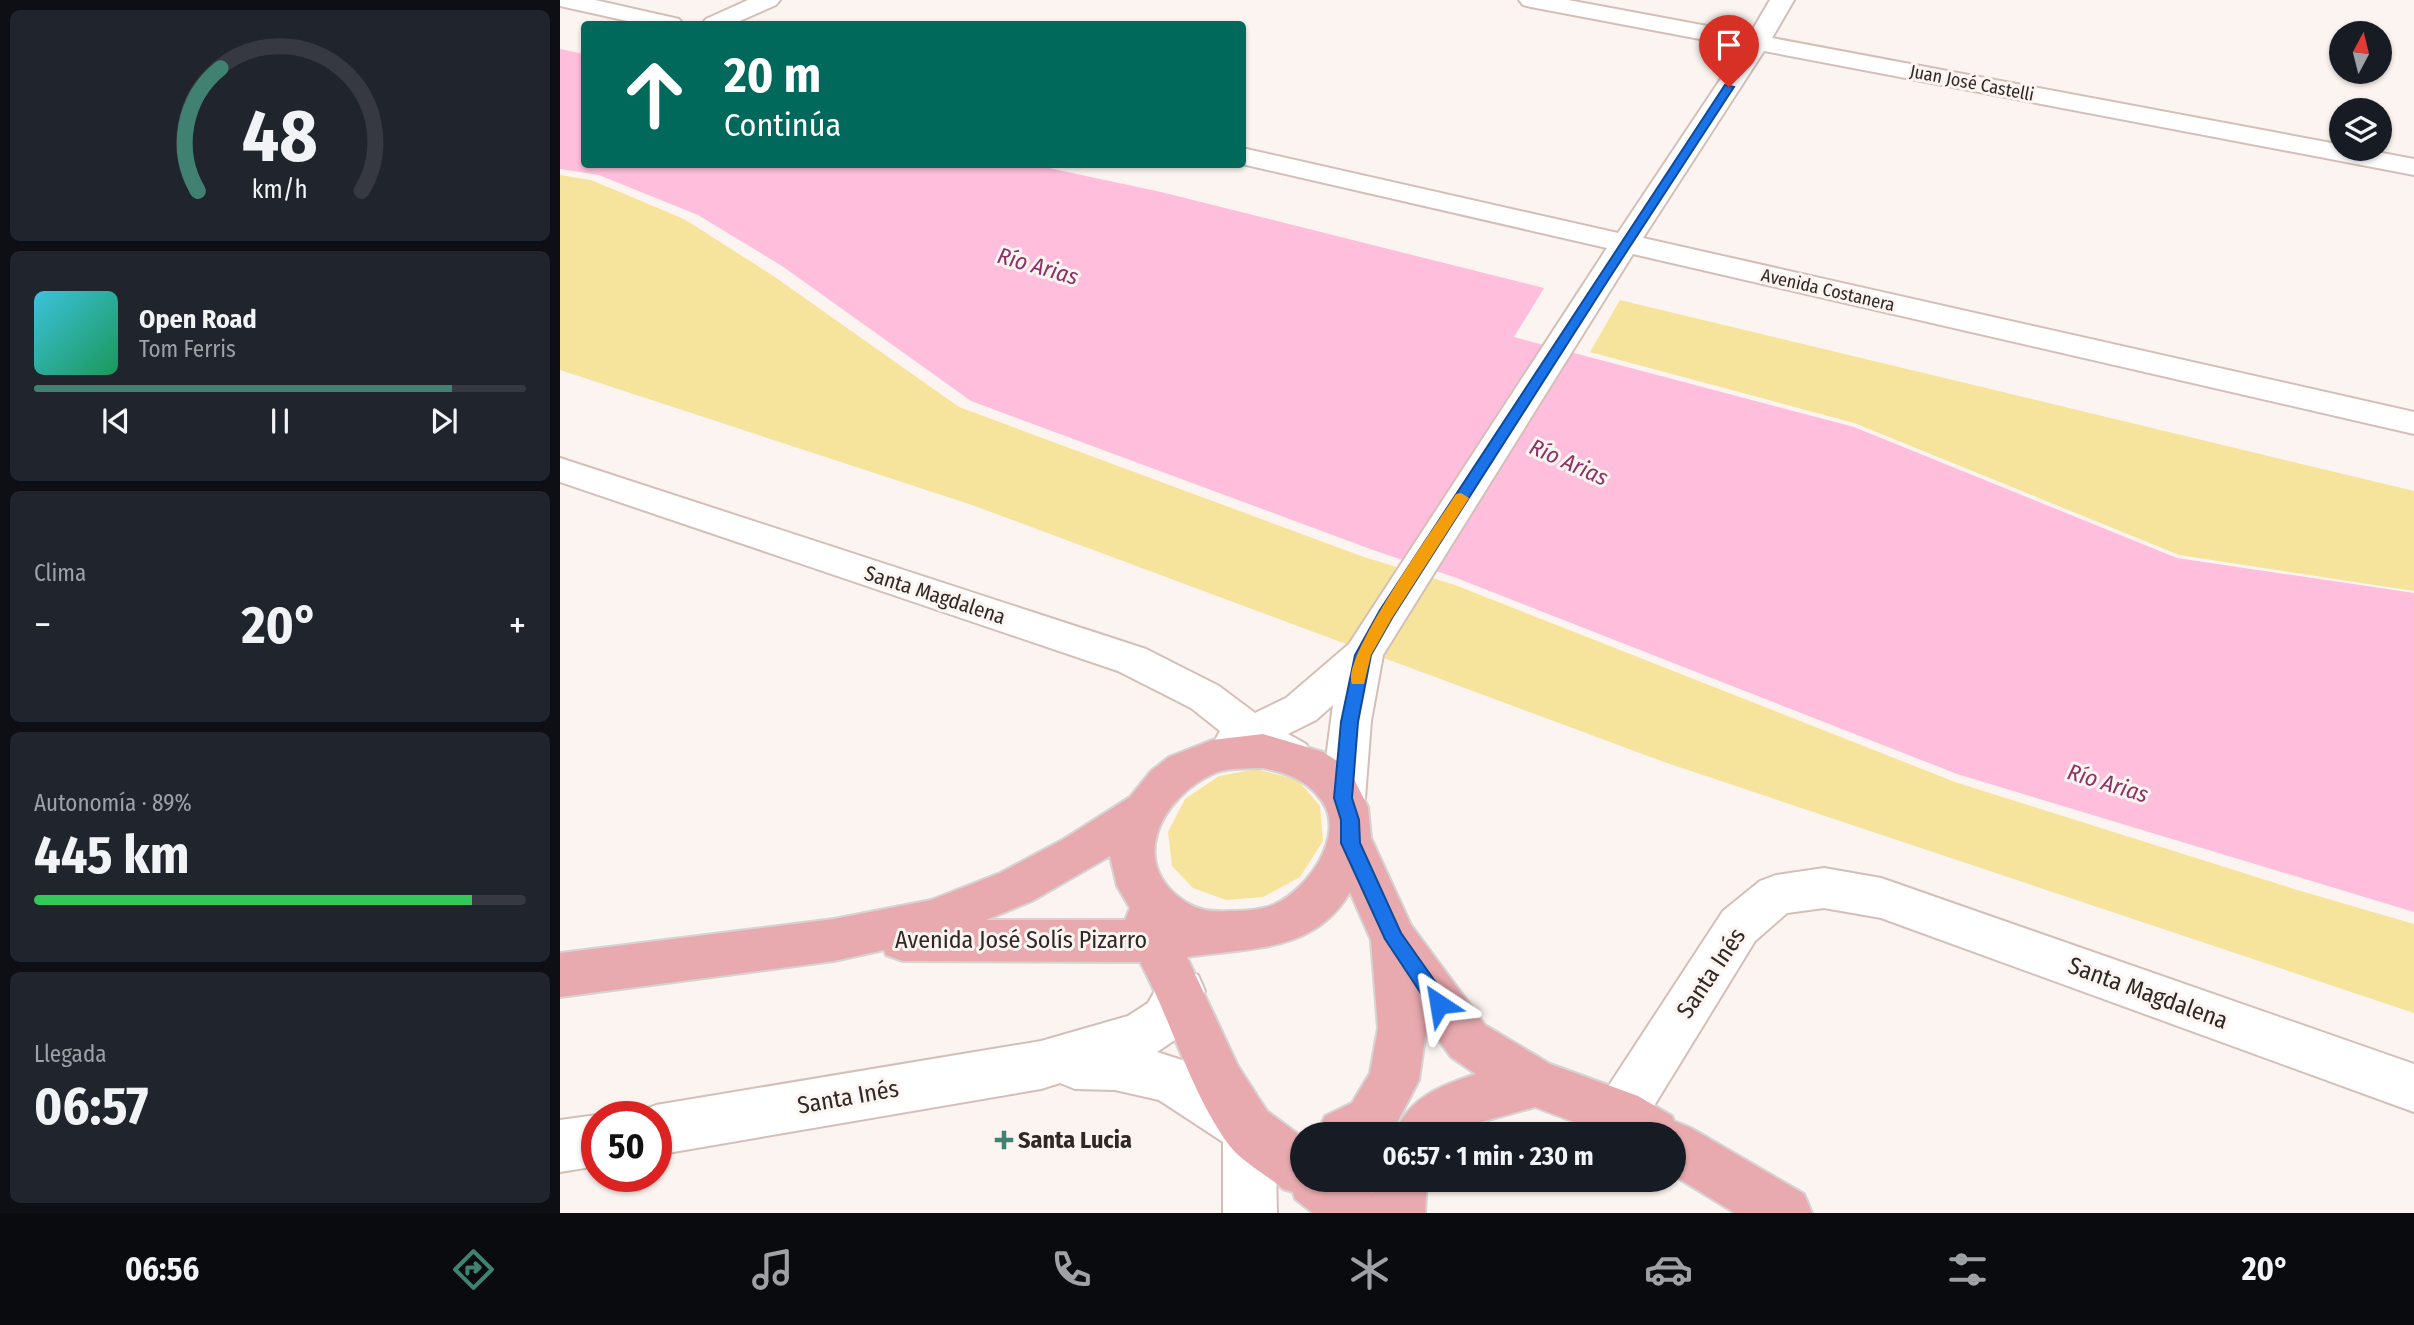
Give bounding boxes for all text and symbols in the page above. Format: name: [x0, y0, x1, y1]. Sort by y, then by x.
pin: [1699, 15, 1759, 87]
north arrow: [2329, 21, 2392, 84]
map controls: [2329, 21, 2392, 161]
icon: arrive: [1710, 26, 1748, 64]
text: 20 m: [724, 46, 821, 105]
icon: ahead: [609, 49, 700, 140]
street label: Juan José Castelli: [1908, 60, 2036, 106]
text: 48: [242, 94, 318, 181]
button: layers: [2329, 98, 2392, 161]
text: Continúa: [724, 106, 841, 144]
text: km/h: [252, 175, 308, 205]
water label: Río Arias: [994, 241, 1082, 291]
street label: Avenida Costanera: [1759, 264, 1897, 316]
text: Open Road: [139, 304, 257, 335]
text: Tom Ferris: [139, 335, 236, 363]
icon: previous: [97, 402, 135, 440]
icon: pause: [261, 402, 299, 440]
icon: next: [425, 402, 463, 440]
water label: Río Arias: [1525, 432, 1613, 492]
text: Clima: [34, 559, 86, 587]
street label: Santa Magdalena: [861, 560, 1009, 630]
text: 20°: [242, 594, 318, 657]
text: −: [34, 602, 51, 648]
text: +: [509, 602, 526, 648]
water label: Río Arias: [2064, 757, 2152, 809]
text: Autonomía · 89%: [34, 789, 192, 817]
text: 445 km: [34, 824, 189, 887]
street label: Santa Inés: [1671, 923, 1751, 1023]
street label: Avenida José Solís Pizarro: [895, 926, 1147, 954]
street label: Santa Magdalena: [2064, 951, 2232, 1035]
position arrow: [1402, 967, 1476, 1041]
text: Llegada: [34, 1040, 106, 1068]
street label: Santa Inés: [795, 1074, 901, 1120]
text: 06:57: [34, 1075, 148, 1138]
speed limit sign: 50: [581, 1101, 672, 1192]
place label: Santa Lucia: [1018, 1126, 1132, 1154]
marker: Santa Lucia: [996, 1132, 1012, 1148]
text: 06:57 · 1 min · 230 m: [1382, 1141, 1594, 1172]
icon: directions: [449, 1245, 498, 1294]
icon: music: [748, 1245, 797, 1294]
icon: phone: [1047, 1245, 1096, 1294]
icon: climate: [1345, 1245, 1394, 1294]
icon: car: [1644, 1245, 1693, 1294]
icon: filters: [1943, 1245, 1992, 1294]
text: 06:56: [125, 1250, 199, 1288]
text: 20°: [2242, 1250, 2289, 1288]

